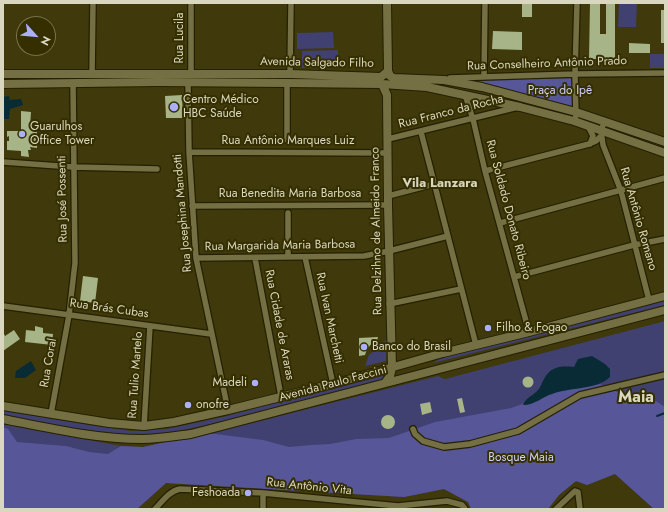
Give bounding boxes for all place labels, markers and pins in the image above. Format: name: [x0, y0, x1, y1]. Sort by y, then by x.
place label: Centro Médico HBC Saúde: [183, 93, 259, 121]
marker: Centro Médico HBC Saúde: [168, 101, 180, 113]
place label: Guarulhos Office Tower: [30, 120, 94, 148]
marker: Guarulhos Office Tower: [17, 129, 27, 139]
place label: Filho & Fogao: [496, 321, 567, 335]
marker: Filho & Fogao: [483, 323, 493, 333]
place label: Banco do Brasil: [372, 340, 451, 354]
marker: Banco do Brasil: [359, 342, 369, 352]
place label: Madeli: [213, 376, 247, 390]
marker: Madeli: [250, 378, 260, 388]
place label: onofre: [196, 398, 229, 412]
marker: onofre: [183, 400, 193, 410]
place label: Feshoada: [192, 486, 240, 500]
marker: Feshoada: [243, 488, 253, 498]

